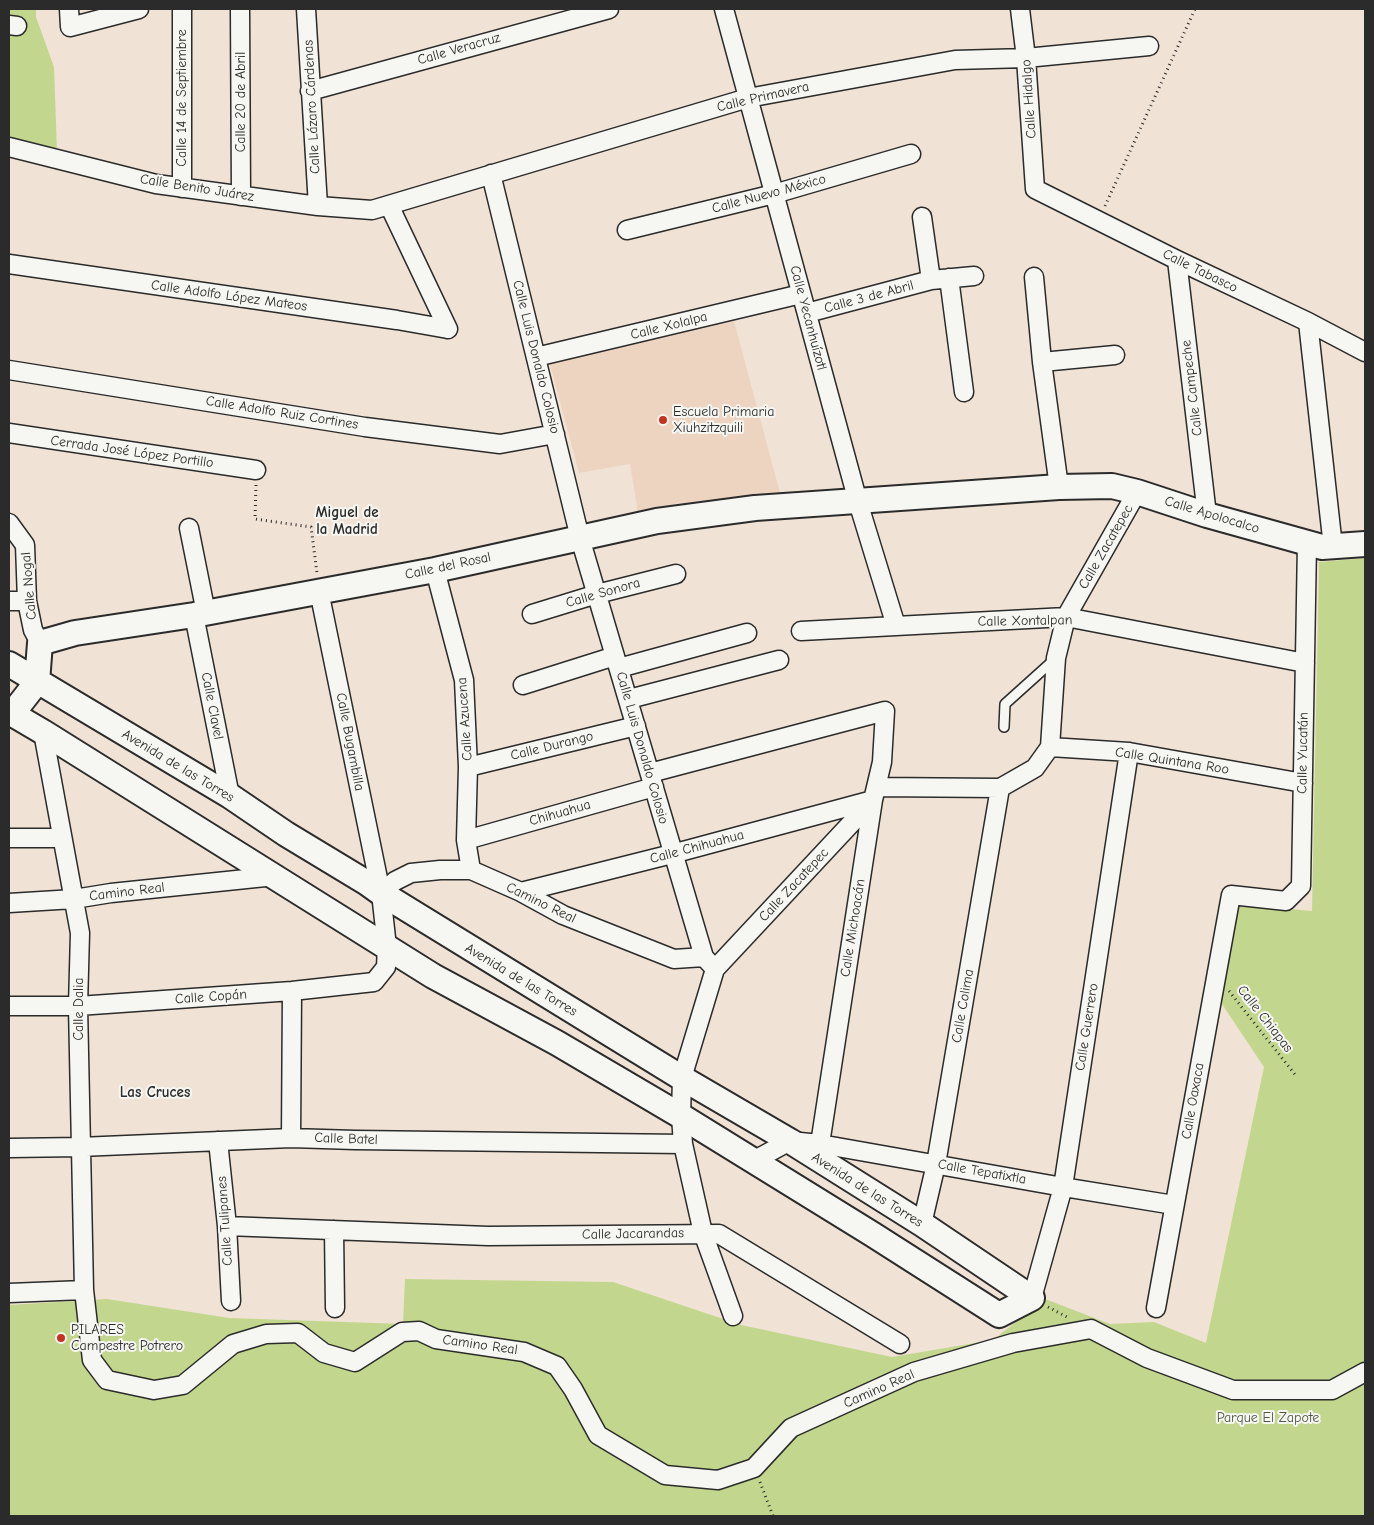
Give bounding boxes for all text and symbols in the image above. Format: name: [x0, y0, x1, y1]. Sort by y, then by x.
street label: Calle 14 de Septiembre: [174, 29, 190, 167]
street label: Calle Veracruz: [416, 29, 502, 69]
street label: Calle Lázaro Cárdenas: [300, 40, 324, 174]
street label: Calle 20 de Abril: [233, 52, 249, 152]
street label: Calle Hidalgo: [1018, 59, 1040, 139]
street label: Calle Primavera: [715, 78, 811, 116]
street label: Calle Benito Juárez: [139, 171, 255, 205]
street label: Calle Nuevo México: [710, 171, 828, 217]
street label: Calle Tabasco: [1160, 246, 1240, 296]
street label: Calle Yecanhuízotl: [786, 264, 830, 372]
street label: Calle Adolfo López Mateos: [150, 277, 308, 315]
street label: Calle 3 de Abril: [822, 277, 916, 317]
street label: Calle Luis Donaldo Colosio: [509, 278, 563, 436]
street label: Calle Xolalpa: [629, 308, 709, 344]
street label: Calle Campeche: [1178, 339, 1206, 437]
street label: Calle Adolfo Ruiz Cortines: [205, 393, 359, 433]
place label: Escuela Primaria Xiuhzitzquili: [673, 404, 774, 437]
marker: Escuela Primaria Xiuhzitzquili: [657, 414, 669, 426]
street label: Cerrada José López Portillo: [49, 432, 215, 472]
street label: Calle Apolocalco: [1163, 493, 1261, 537]
street label: Calle Zacatepec: [1075, 502, 1137, 592]
district label: Miguel de la Madrid: [315, 504, 379, 539]
street label: Calle del Rosal: [404, 549, 492, 583]
street label: Calle Nogal: [18, 551, 40, 621]
street label: Calle Sonora: [564, 574, 642, 612]
street label: Calle Xontalpan: [978, 612, 1072, 630]
street label: Calle Luis Donaldo Colosio: [612, 670, 672, 826]
street label: Calle Clavel: [197, 671, 227, 741]
street label: Calle Azucena: [454, 677, 476, 761]
street label: Calle Bugambilla: [332, 691, 368, 793]
street label: Calle Yucatán: [1294, 712, 1312, 794]
street label: Avenida de las Torres: [119, 726, 237, 806]
street label: Calle Durango: [509, 728, 595, 764]
street label: Calle Quintana Roo: [1114, 744, 1230, 778]
street label: Chihuahua: [527, 796, 593, 830]
street label: Calle Chihuahua: [648, 826, 746, 868]
street label: Calle Zacatepec: [756, 845, 832, 925]
street label: Calle Michoacán: [837, 878, 869, 978]
street label: Camino Real: [88, 879, 166, 905]
street label: Camino Real: [503, 879, 579, 927]
street label: Avenida de las Torres: [462, 940, 580, 1020]
street label: Calle Colima: [948, 968, 978, 1044]
street label: Calle Dalia: [71, 977, 87, 1041]
street label: Calle Guerrero: [1072, 982, 1102, 1072]
street label: Calle Chiapas: [1234, 982, 1296, 1056]
street label: Calle Copán: [174, 986, 248, 1008]
street label: Calle Oaxaca: [1178, 1061, 1208, 1141]
district label: Las Cruces: [120, 1084, 190, 1102]
street label: Calle Batel: [314, 1130, 378, 1148]
street label: Avenida de las Torres: [808, 1149, 926, 1231]
street label: Calle Tepatixtla: [936, 1156, 1028, 1188]
street label: Calle Tulipanes: [213, 1176, 237, 1266]
street label: Calle Jacarandas: [582, 1225, 684, 1243]
place label: PILARES Campestre Potrero: [71, 1322, 183, 1354]
street label: Camino Real: [441, 1331, 519, 1359]
marker: PILARES Campestre Potrero: [55, 1332, 67, 1344]
street label: Camino Real: [841, 1366, 917, 1412]
park label: Parque El Zapote: [1217, 1410, 1319, 1426]

